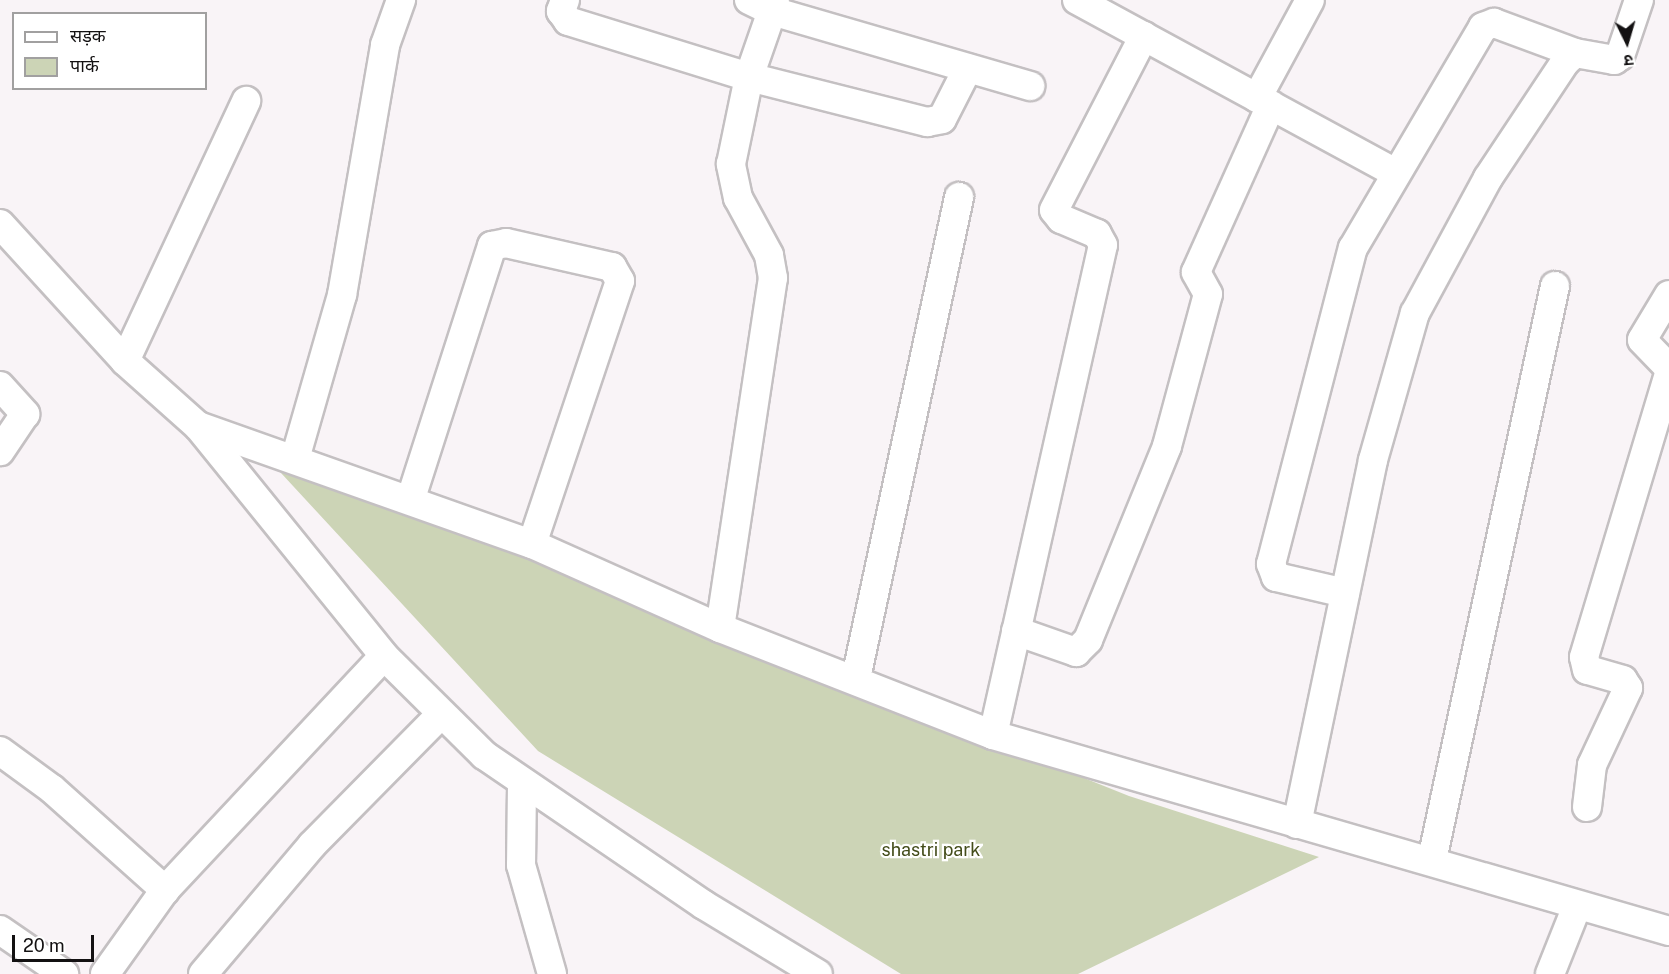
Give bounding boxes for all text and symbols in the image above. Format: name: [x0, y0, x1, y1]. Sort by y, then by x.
legend: [12, 12, 207, 90]
north arrow: [1597, 12, 1657, 72]
text: सड़क: [70, 25, 106, 46]
text: उ: [1623, 51, 1634, 70]
text: पार्क: [70, 55, 99, 76]
park label: shastri park: [882, 839, 980, 861]
scale bar: [15, 923, 98, 961]
text: 20 m: [23, 935, 65, 956]

